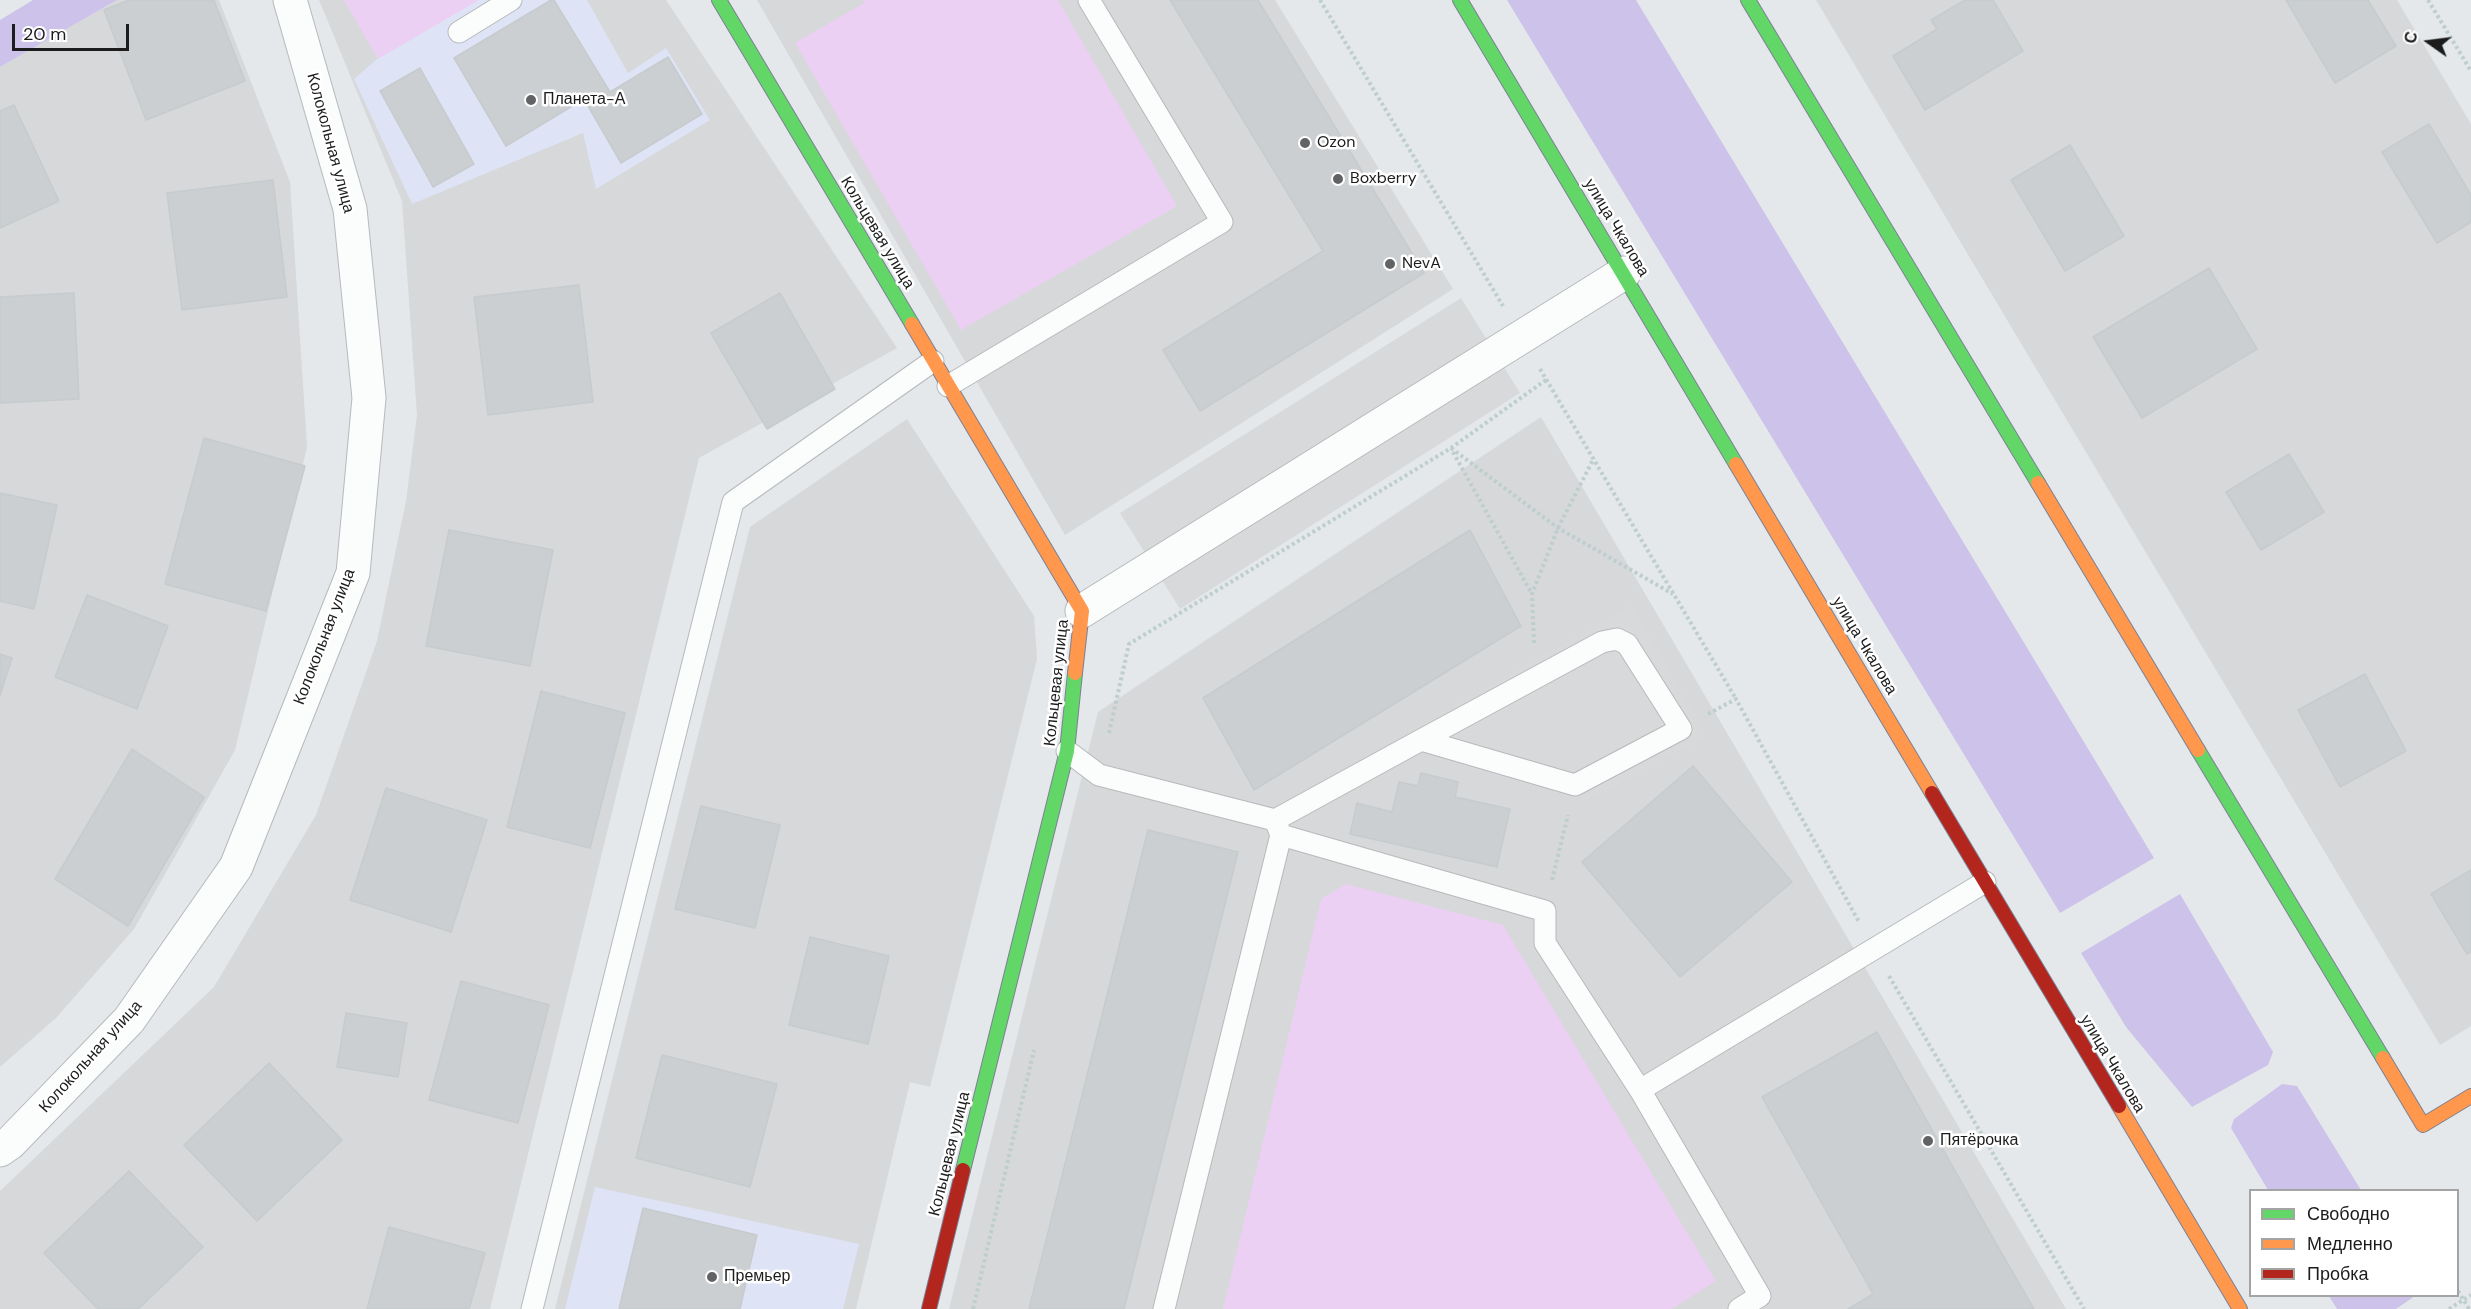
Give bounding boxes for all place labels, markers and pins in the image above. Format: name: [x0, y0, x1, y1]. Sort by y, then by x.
place label: Планета-А: [543, 90, 625, 110]
marker: Планета-А: [524, 93, 538, 107]
place label: Ozon: [1317, 133, 1355, 153]
marker: Ozon: [1298, 136, 1312, 150]
place label: Boxberry: [1350, 169, 1417, 189]
marker: Boxberry: [1331, 172, 1345, 186]
place label: NevA: [1402, 254, 1441, 274]
marker: NevA: [1383, 257, 1397, 271]
place label: Пятёрочка: [1940, 1131, 2018, 1151]
marker: Пятёрочка: [1921, 1134, 1935, 1148]
place label: Премьер: [724, 1267, 790, 1287]
marker: Премьер: [705, 1270, 719, 1284]

